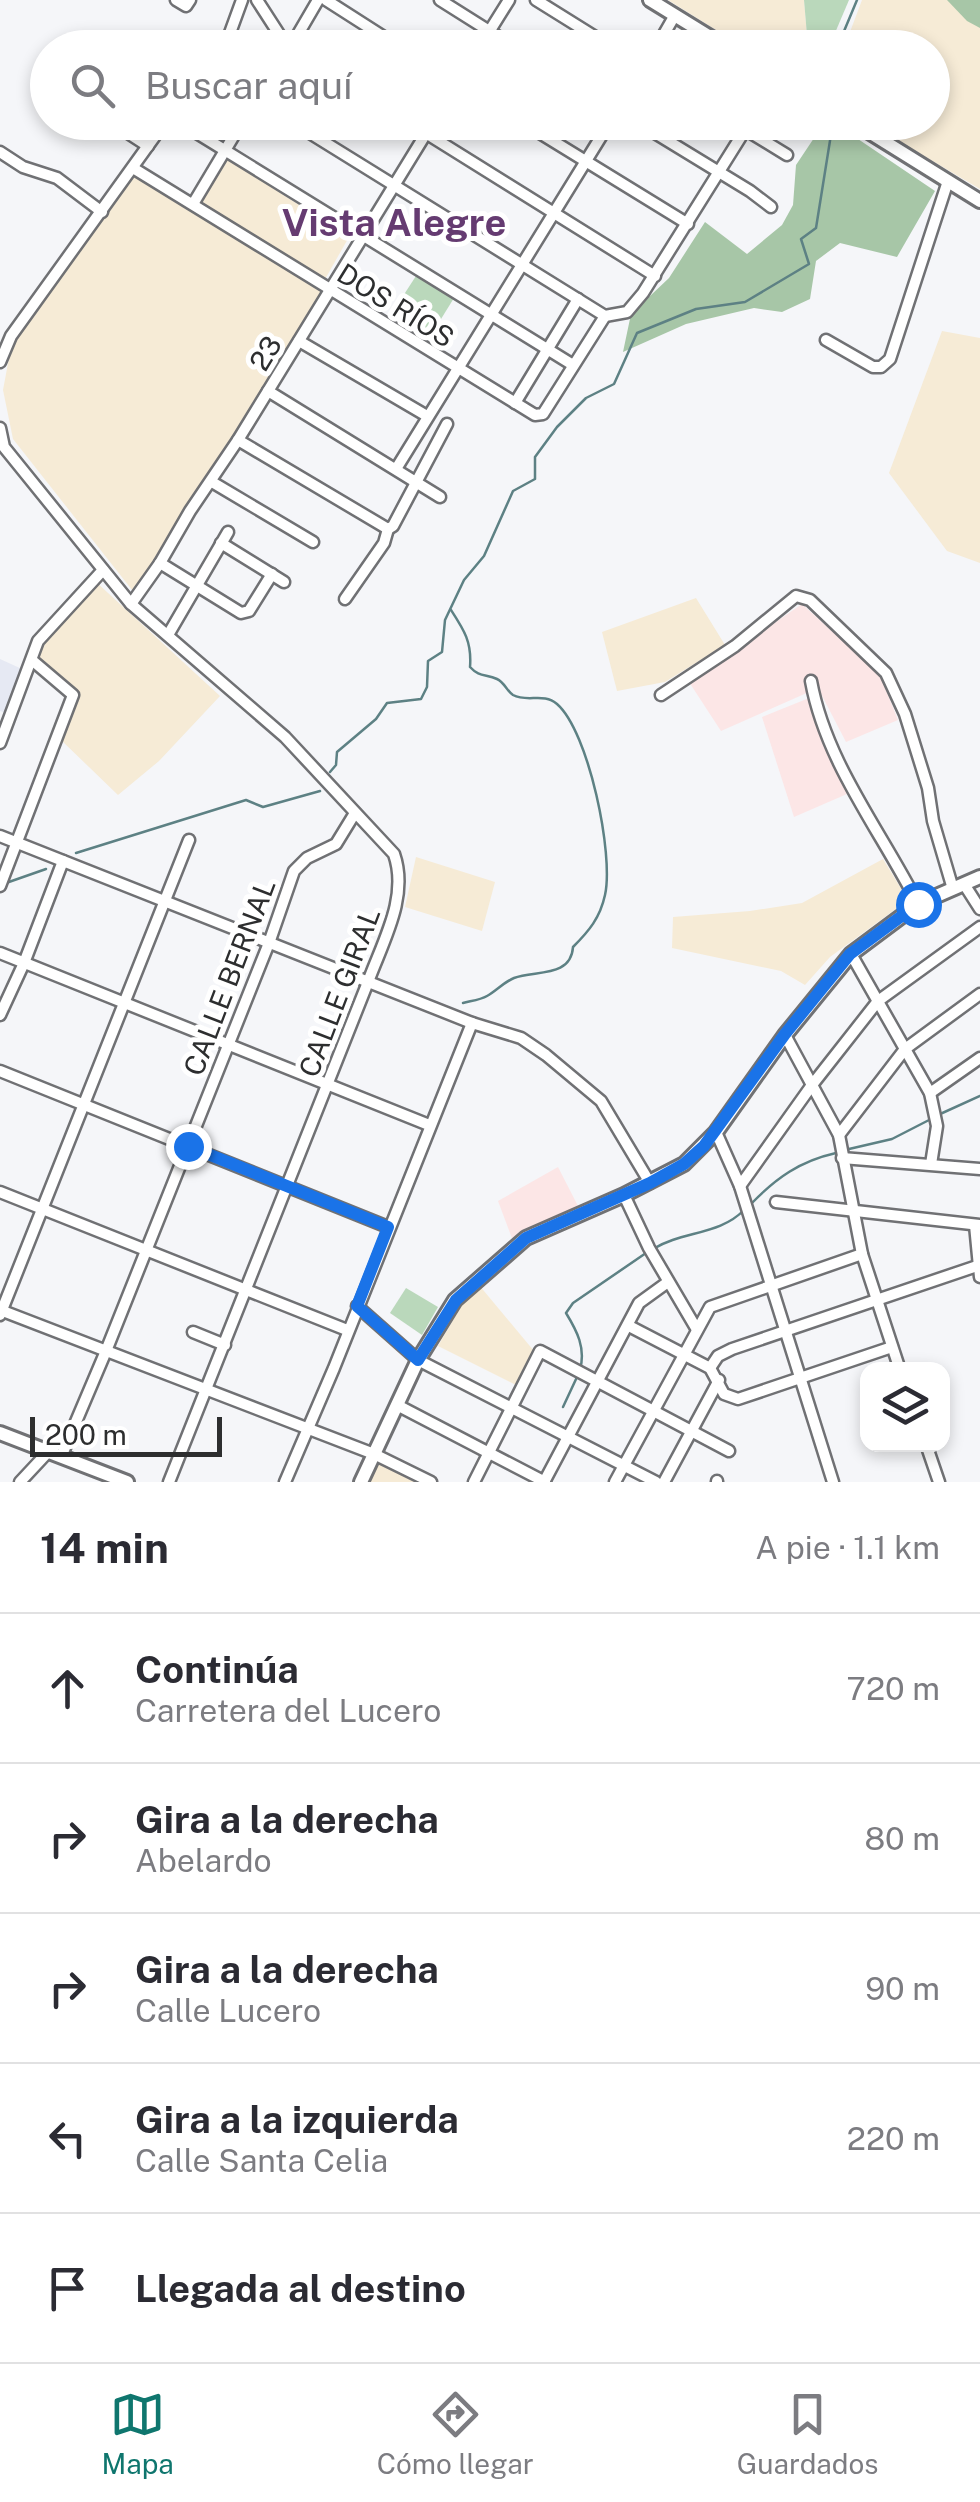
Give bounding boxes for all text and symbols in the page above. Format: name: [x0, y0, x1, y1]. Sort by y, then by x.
search box: [30, 30, 950, 140]
icon: search: [65, 58, 120, 113]
text: Buscar aquí: [145, 63, 352, 108]
district label: Vista Alegre: [282, 200, 506, 245]
street label: DOS RÍOS: [331, 256, 461, 354]
street label: 23: [242, 330, 288, 376]
street label: CALLE BERNAL: [176, 874, 282, 1080]
route start: [896, 882, 942, 928]
street label: CALLE GIRAL: [292, 903, 386, 1081]
route end: [166, 1124, 212, 1170]
map controls: [860, 1362, 950, 1452]
button: layers: [860, 1362, 950, 1452]
scale bar: [30, 1412, 222, 1456]
text: 200 m: [45, 1418, 127, 1451]
text: 14 min: [40, 1523, 169, 1572]
text: A pie · 1.1 km: [755, 1529, 940, 1566]
text: Continúa: [135, 1647, 299, 1692]
icon: ahead: [40, 1661, 95, 1716]
text: 720 m: [846, 1670, 940, 1707]
text: Carretera del Lucero: [135, 1692, 441, 1729]
text: Gira a la derecha: [135, 1797, 439, 1842]
icon: right: [40, 1811, 95, 1866]
text: 80 m: [864, 1820, 940, 1857]
text: Abelardo: [135, 1842, 272, 1879]
text: Gira a la derecha: [135, 1947, 439, 1992]
icon: right: [40, 1961, 95, 2016]
text: 90 m: [865, 1970, 940, 2007]
text: Calle Lucero: [135, 1992, 321, 2029]
text: Gira a la izquierda: [135, 2097, 459, 2142]
icon: left: [40, 2111, 95, 2166]
text: 220 m: [847, 2120, 940, 2157]
text: Calle Santa Celia: [135, 2142, 388, 2179]
icon: arrive: [40, 2261, 95, 2316]
text: Llegada al destino: [135, 2266, 466, 2311]
tab: Mapa: [102, 2387, 174, 2480]
tab: Cómo llegar: [377, 2387, 534, 2480]
tab: Guardados: [737, 2387, 878, 2480]

